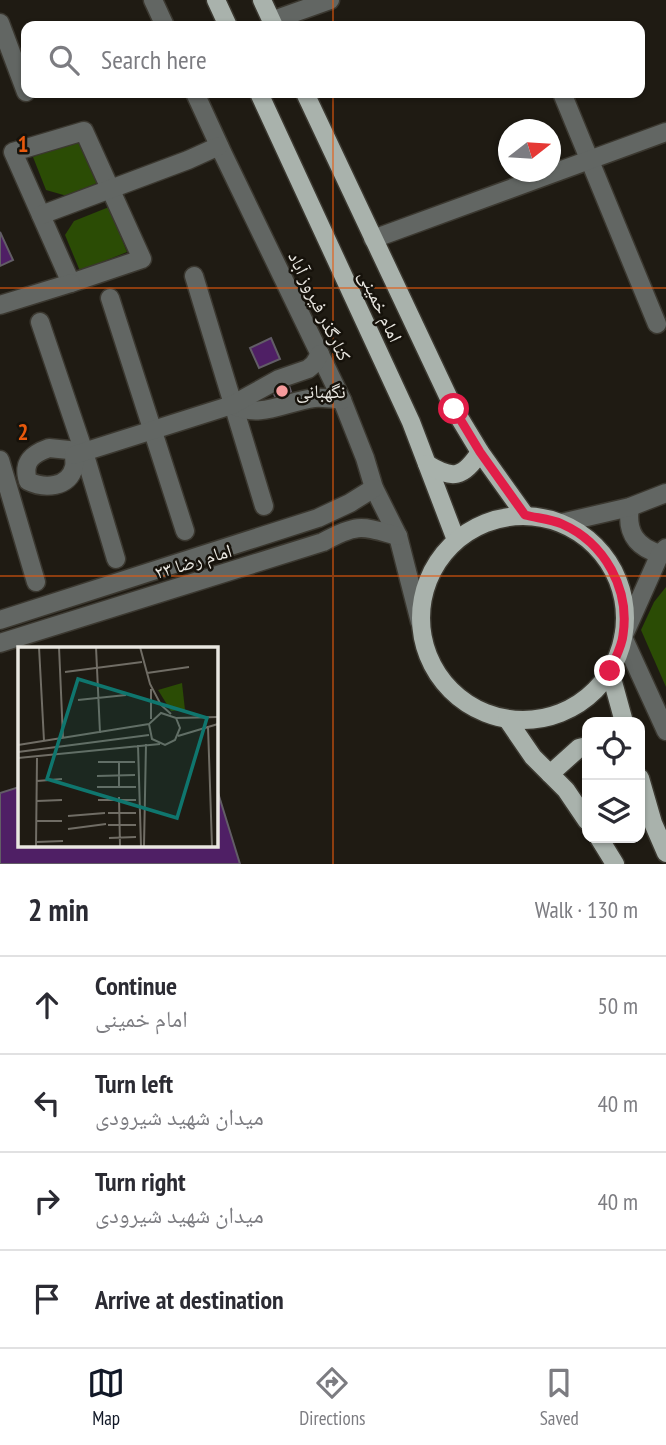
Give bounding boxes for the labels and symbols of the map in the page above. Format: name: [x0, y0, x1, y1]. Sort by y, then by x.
north arrow: [498, 119, 561, 182]
text: 1: [18, 129, 29, 158]
street label: کنارگذر فیروز آباد: [283, 247, 357, 365]
street label: امام خمینی: [352, 266, 408, 347]
place label: نگهبانی: [296, 379, 346, 403]
marker: نگهبانی: [274, 383, 290, 399]
route start: [438, 393, 469, 424]
text: 2: [18, 417, 29, 446]
street label: امام رضا ۲۳: [151, 538, 235, 586]
inset map: [18, 647, 217, 846]
route end: [594, 655, 625, 686]

